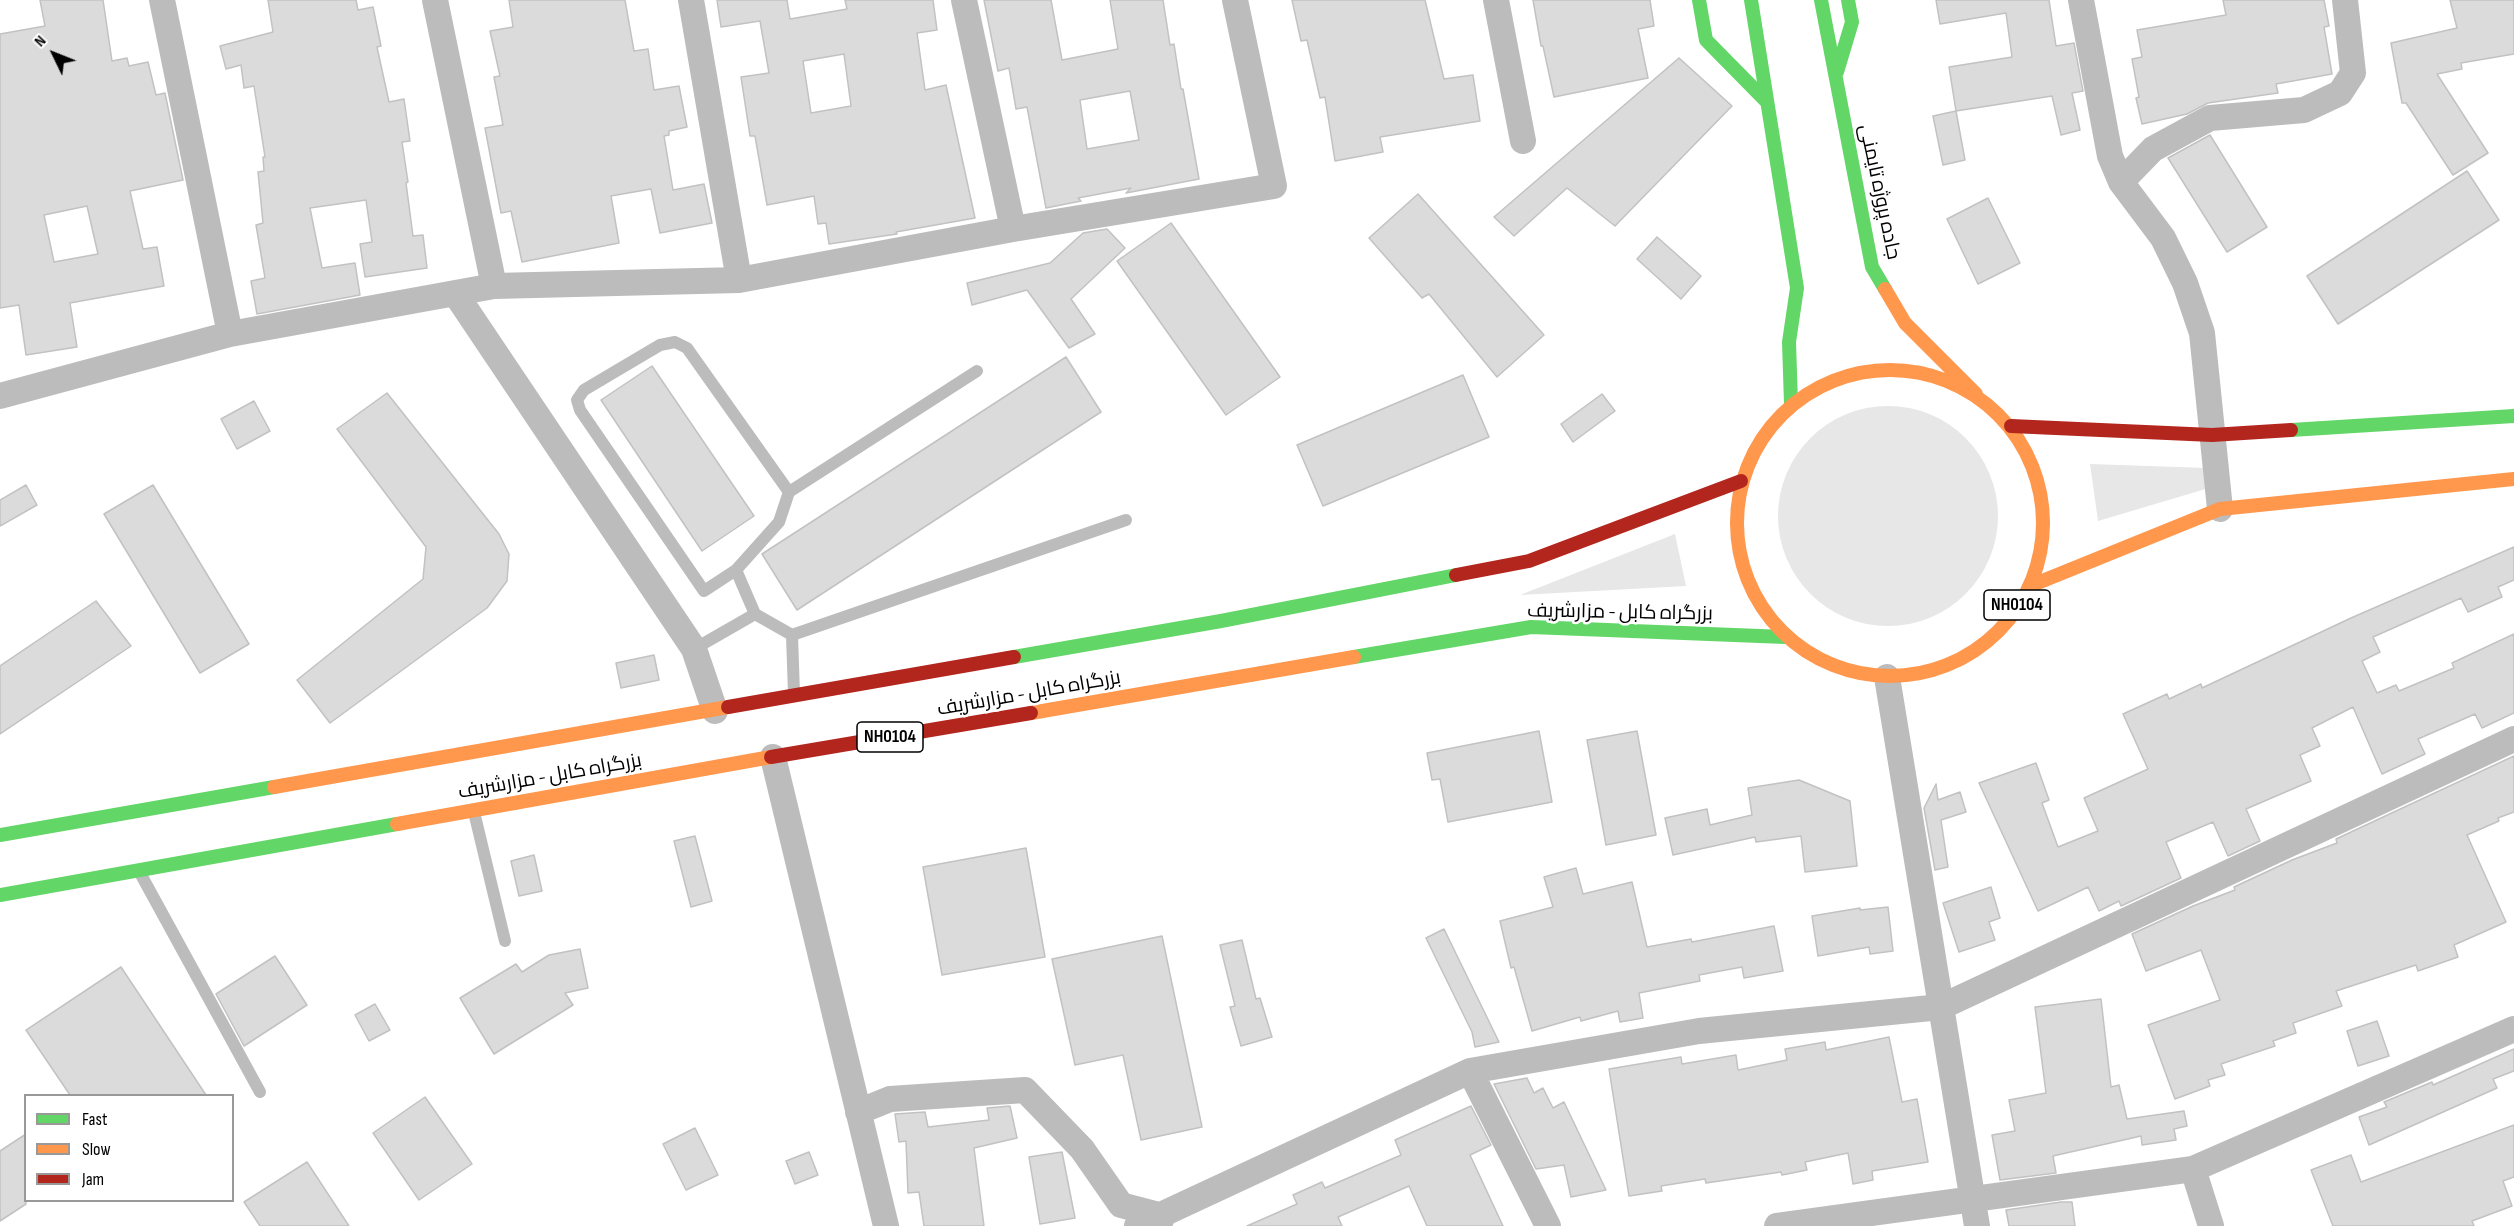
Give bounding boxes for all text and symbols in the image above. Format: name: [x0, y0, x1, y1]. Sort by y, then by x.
north arrow: [24, 24, 84, 84]
text: N: [31, 32, 50, 51]
street label: جاده پروژه تایمنی: [1853, 122, 1905, 262]
road number: NH0104: [1984, 590, 2050, 620]
street label: بزرگراه کابل - مزارشریف: [1527, 599, 1713, 627]
street label: بزرگراه کابل - مزارشریف: [935, 666, 1123, 722]
road number: NH0104: [857, 722, 923, 752]
street label: بزرگراه کابل - مزارشریف: [456, 749, 644, 805]
legend: [24, 1094, 234, 1202]
text: Fast: [82, 1109, 107, 1130]
text: Slow: [82, 1139, 111, 1160]
text: Jam: [82, 1169, 104, 1190]

